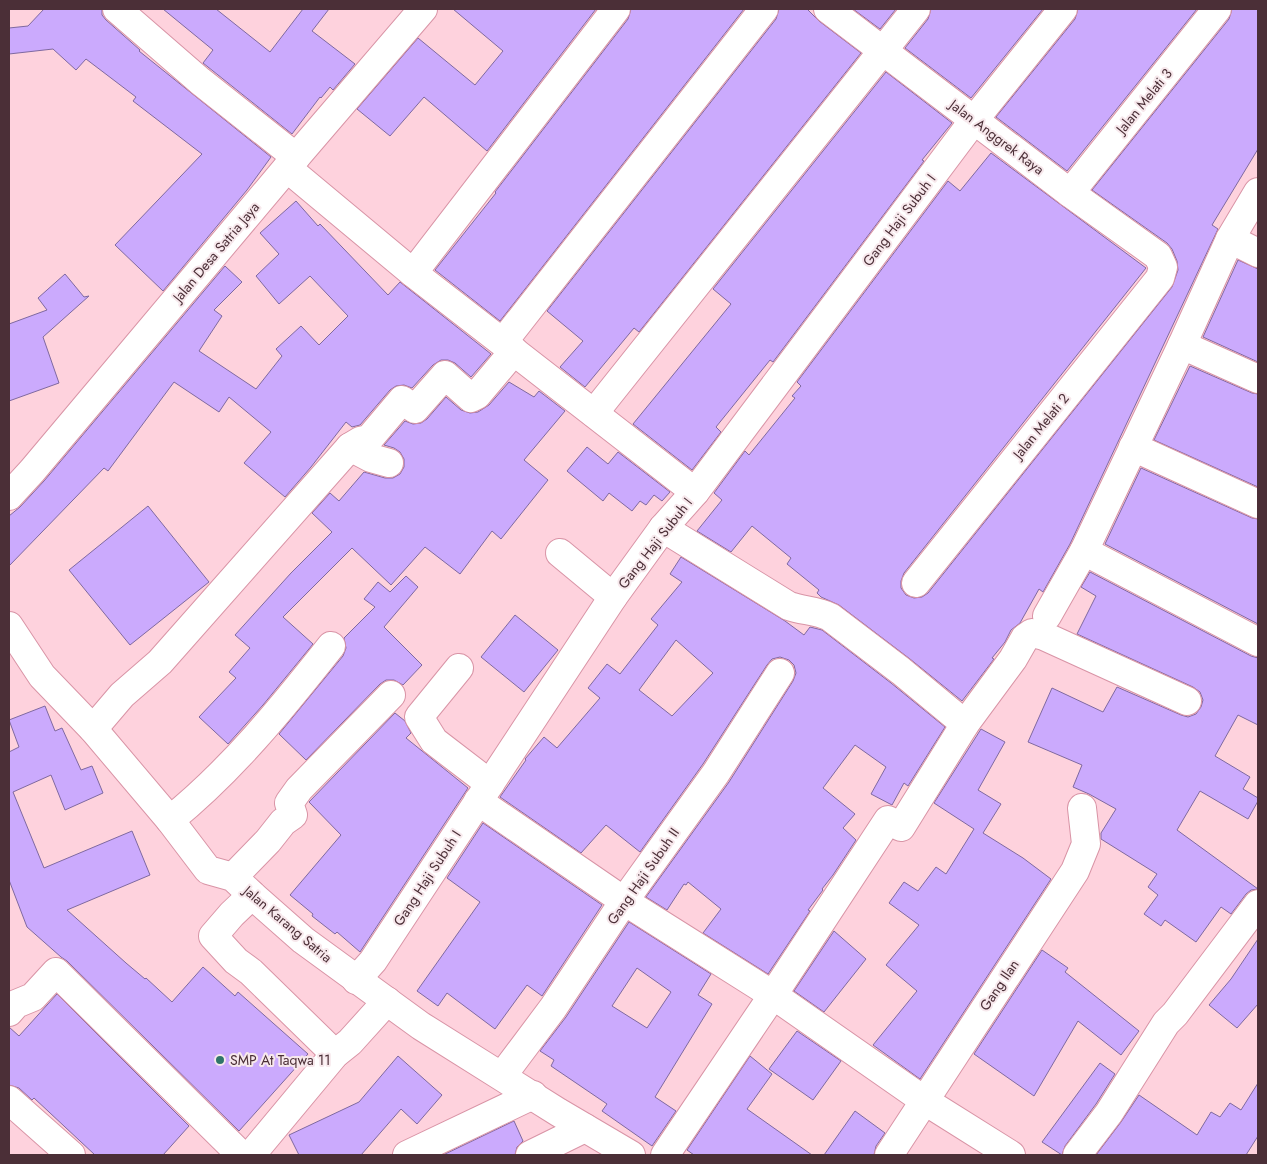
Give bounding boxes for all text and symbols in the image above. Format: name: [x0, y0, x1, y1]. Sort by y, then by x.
street label: Jalan Melati 3: [1110, 64, 1177, 140]
street label: Jalan Anggrek Raya: [944, 94, 1048, 179]
street label: Gang Haji Subuh I: [858, 170, 940, 270]
street label: Jalan Desa Satria Jaya: [167, 198, 264, 308]
street label: Jalan Melati 2: [1007, 389, 1074, 465]
street label: Gang Haji Subuh I: [613, 493, 697, 593]
street label: Gang Haji Subuh II: [602, 824, 684, 928]
street label: Gang Haji Subuh I: [389, 826, 465, 930]
street label: Jalan Karang Satria: [238, 880, 337, 967]
street label: Gang Ilan: [975, 955, 1023, 1015]
place label: SMP At Taqwa 11: [230, 1050, 331, 1070]
marker: SMP At Taqwa 11: [214, 1054, 226, 1066]

